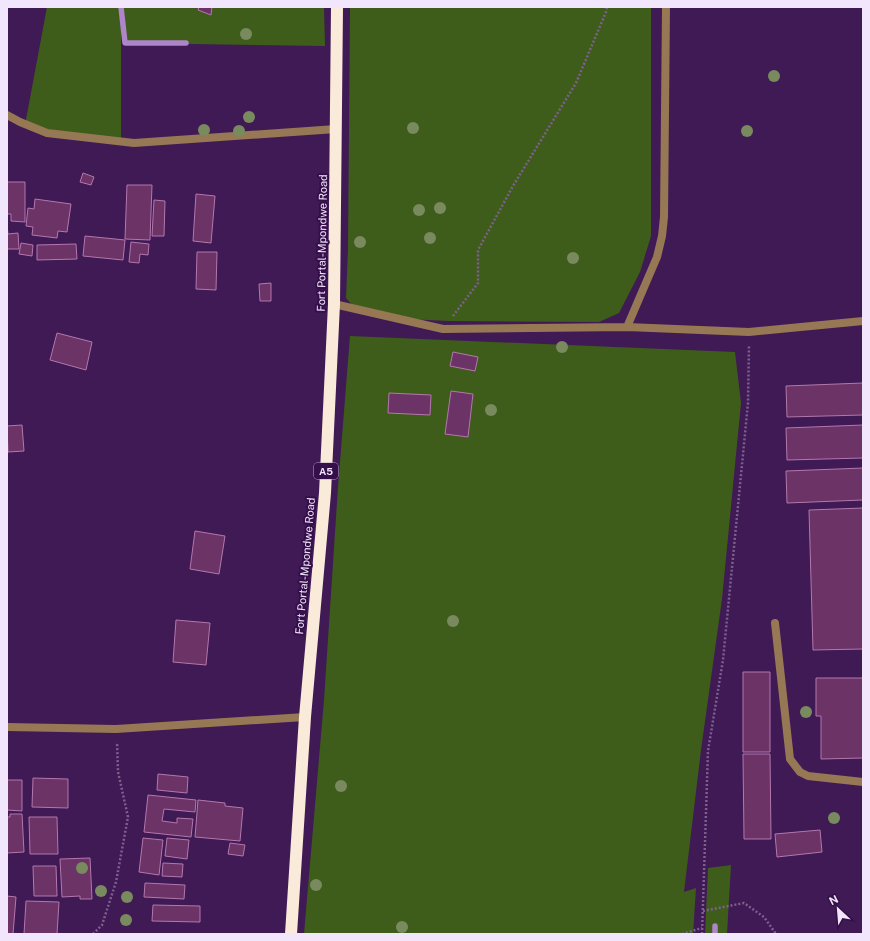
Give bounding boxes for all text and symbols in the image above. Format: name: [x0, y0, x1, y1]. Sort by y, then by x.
street label: Fort Portal-Mpondwe Road: [315, 174, 329, 312]
road number: A5: [314, 463, 338, 479]
street label: Fort Portal-Mpondwe Road: [293, 497, 317, 635]
north arrow: [818, 889, 858, 929]
text: N: [827, 893, 840, 907]

